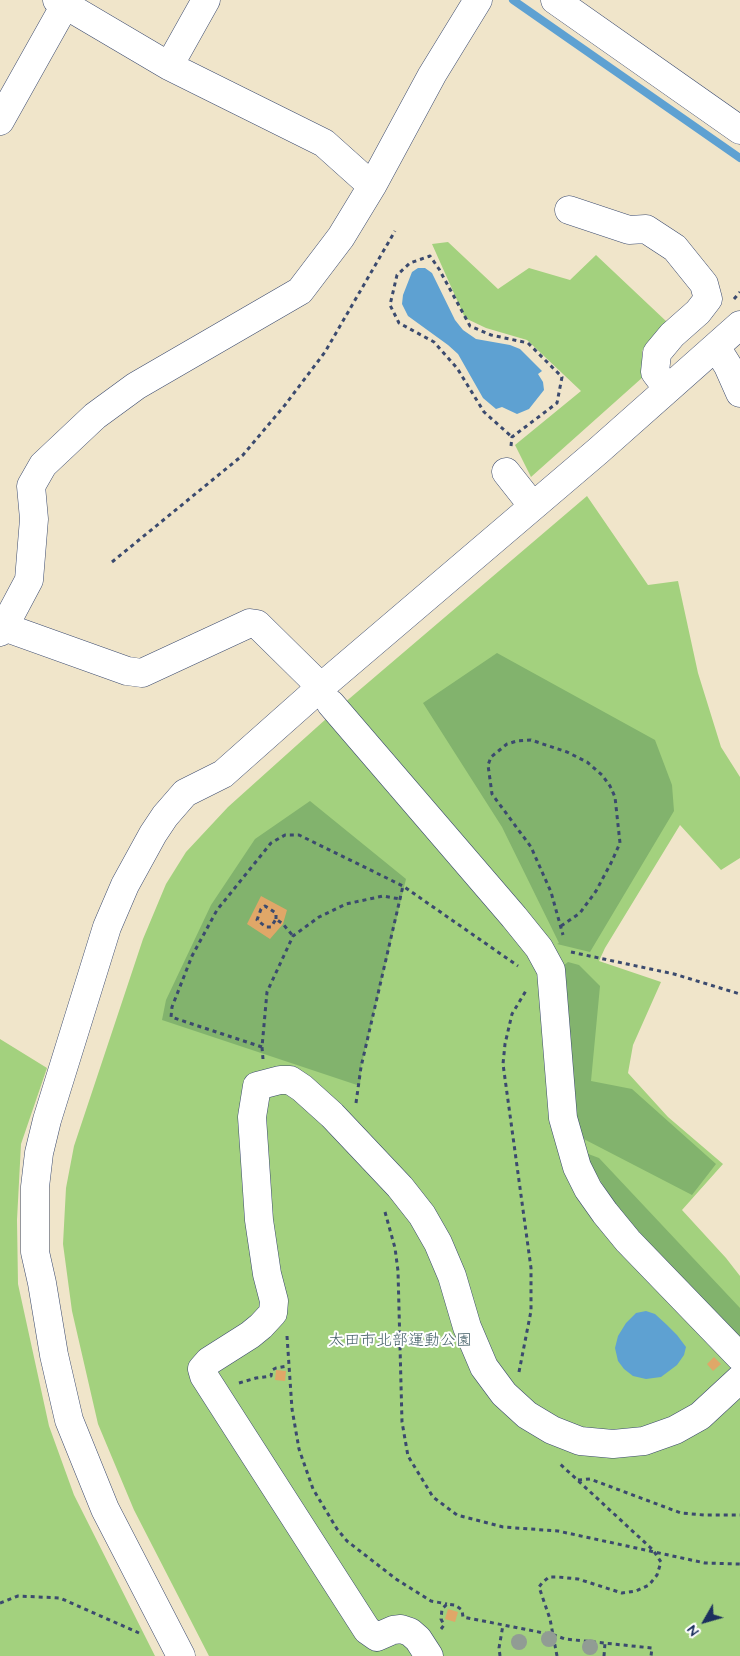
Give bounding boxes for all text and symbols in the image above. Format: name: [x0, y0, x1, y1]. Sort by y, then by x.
park label: 太田市北部運動公園: [328, 1332, 472, 1352]
north arrow: [680, 1596, 730, 1646]
text: N: [683, 1621, 704, 1640]

